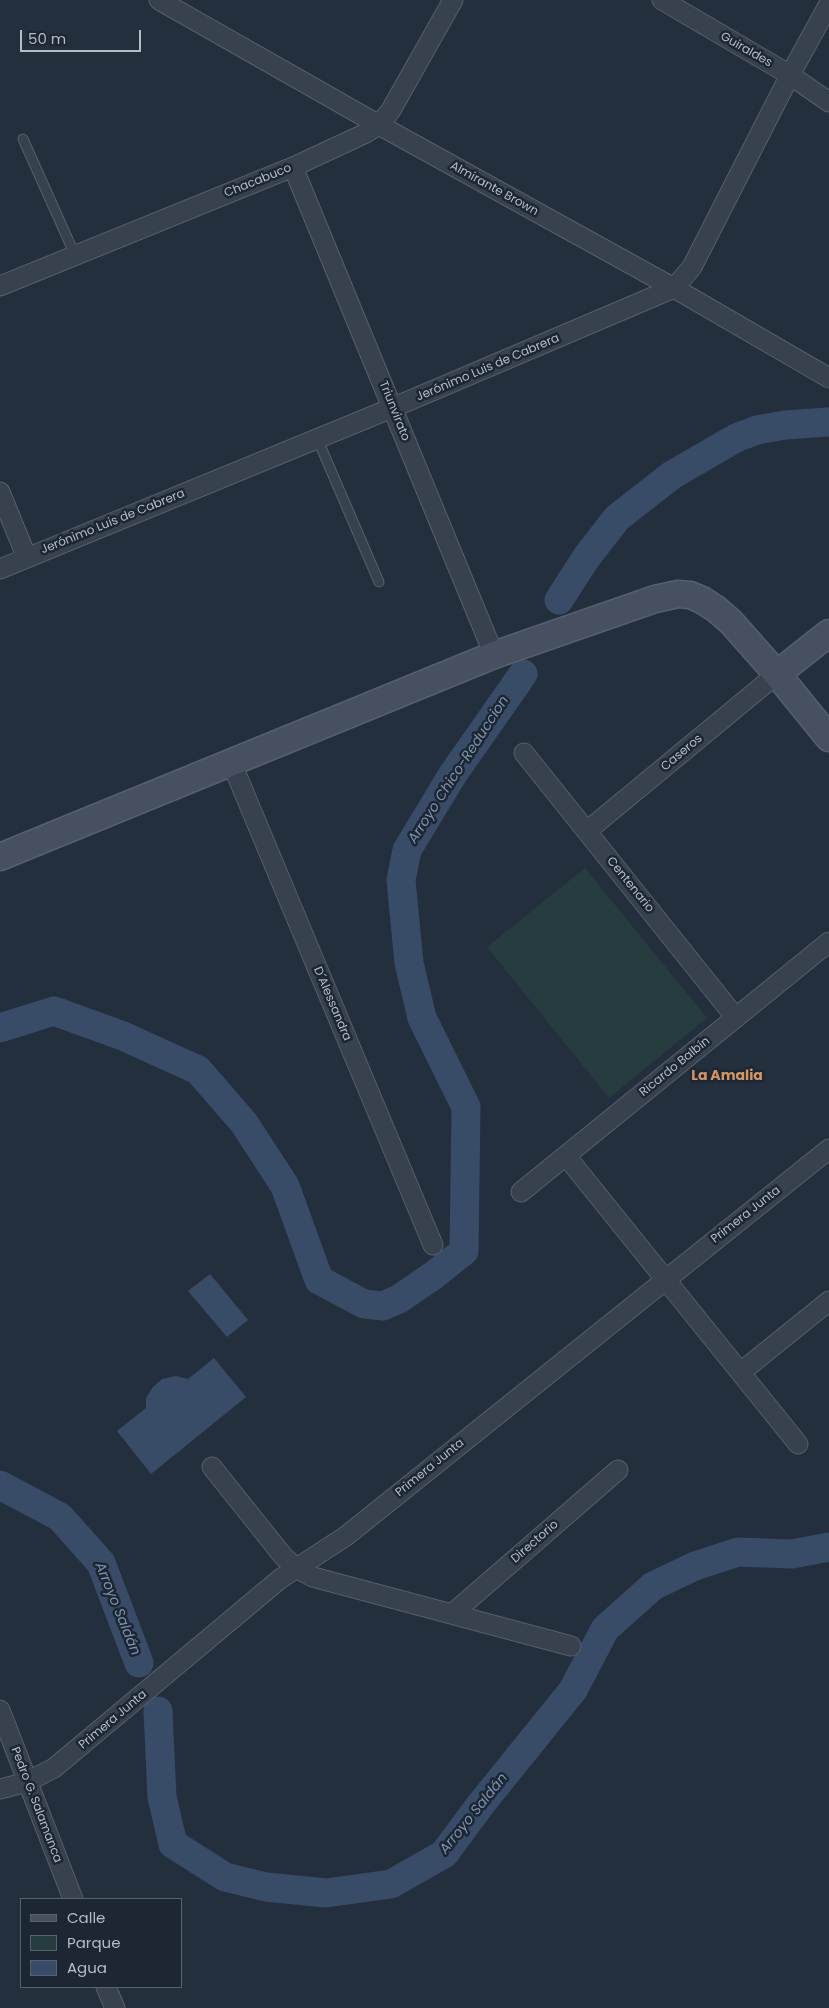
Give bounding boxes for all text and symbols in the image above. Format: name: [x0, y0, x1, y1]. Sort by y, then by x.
scale bar: [22, 20, 144, 52]
text: 50 m: [28, 28, 66, 49]
street label: Guiraldes: [718, 29, 774, 71]
street label: Almirante Brown: [447, 159, 541, 219]
street label: Chacabuco: [222, 161, 294, 201]
street label: Jerónimo Luis de Cabrera: [414, 331, 562, 405]
street label: Triunvirato: [375, 379, 413, 443]
street label: Jerónimo Luis de Cabrera: [39, 487, 187, 557]
water label: Arroyo Chico-Reduccion: [405, 693, 513, 847]
street label: Caseros: [658, 732, 706, 774]
street label: Centenario: [603, 854, 657, 916]
street label: D´Alessandra: [310, 965, 354, 1043]
street label: Ricardo Balbín: [637, 1034, 713, 1100]
district label: La Amalia: [691, 1068, 763, 1084]
street label: Primera Junta: [708, 1183, 784, 1247]
street label: Primera Junta: [393, 1436, 467, 1500]
street label: Directorio: [508, 1518, 562, 1566]
water label: Arroyo Saldán: [91, 1560, 143, 1658]
street label: Primera Junta: [76, 1687, 150, 1753]
street label: Pedro G. Salamanca: [7, 1745, 65, 1865]
water label: Arroyo Saldán: [436, 1770, 512, 1858]
legend: [20, 1898, 182, 1988]
text: Calle: [67, 1907, 105, 1928]
text: Parque: [67, 1932, 120, 1953]
text: Agua: [67, 1957, 107, 1978]

